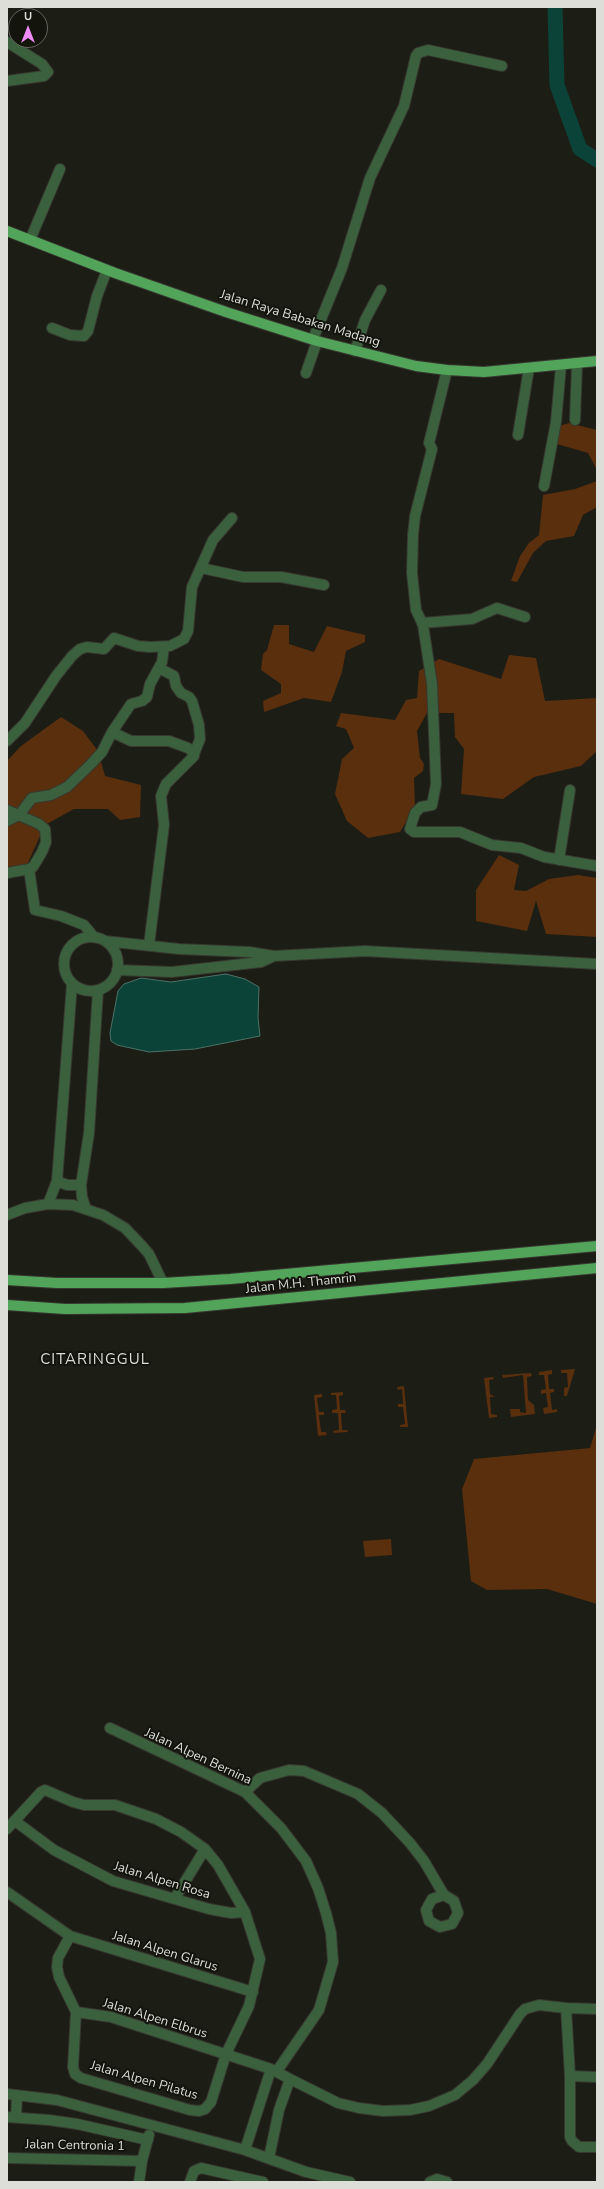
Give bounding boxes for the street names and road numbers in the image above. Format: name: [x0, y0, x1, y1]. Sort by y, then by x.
street label: Jalan Raya Babakan Madang: [218, 287, 382, 351]
street label: Jalan M.H. Thamrin: [245, 1270, 357, 1298]
street label: Jalan Alpen Bernina: [142, 1725, 254, 1789]
street label: Jalan Alpen Rosa: [112, 1859, 212, 1903]
street label: Jalan Alpen Glarus: [110, 1929, 220, 1975]
street label: Jalan Alpen Elbrus: [101, 1996, 209, 2042]
street label: Jalan Alpen Pilatus: [88, 2058, 200, 2104]
street label: Jalan Centronia 1: [25, 2137, 125, 2155]

